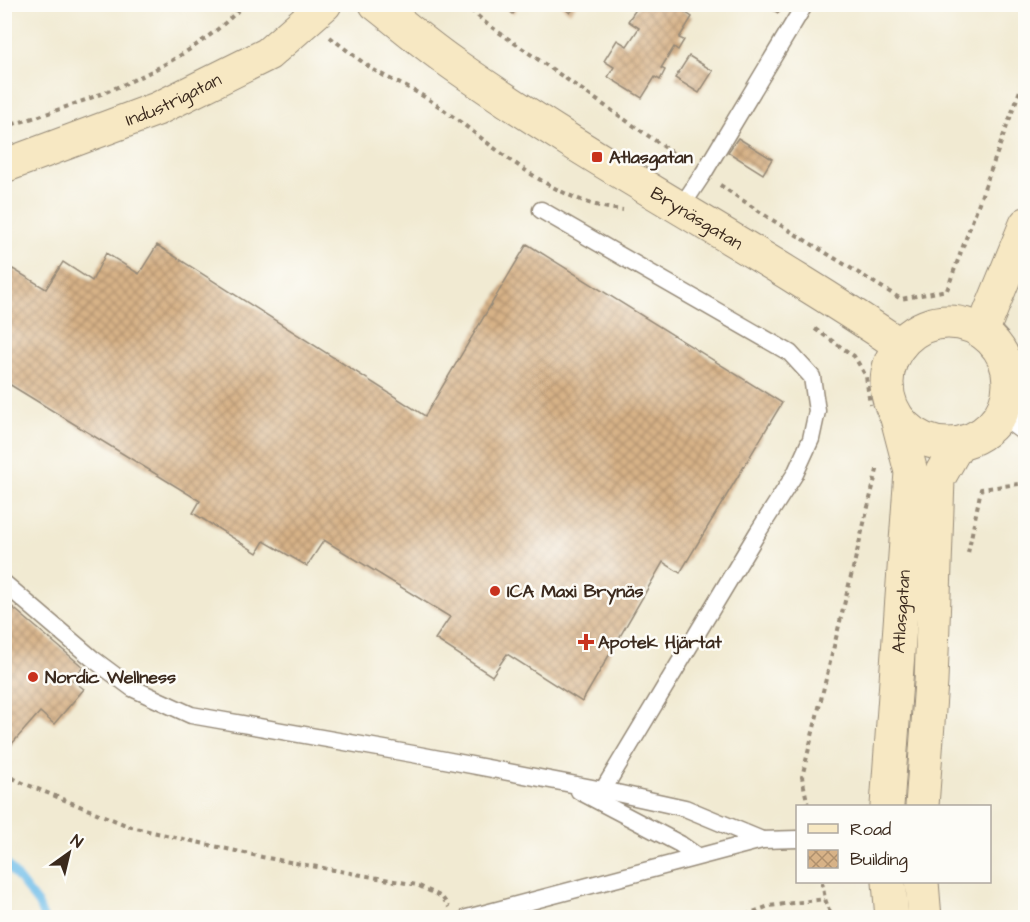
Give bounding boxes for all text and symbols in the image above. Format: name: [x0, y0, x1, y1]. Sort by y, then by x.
street label: Industrigatan: [122, 67, 226, 133]
place label: Atlasgatan: [609, 145, 693, 171]
marker: Atlasgatan: [590, 150, 604, 164]
street label: Brynäsgatan: [646, 181, 747, 256]
street label: Atlasgatan: [886, 569, 917, 654]
place label: ICA Maxi Brynäs: [507, 579, 643, 605]
marker: ICA Maxi Brynäs: [488, 584, 502, 598]
place label: Apotek Hjärtat: [598, 630, 723, 655]
marker: Apotek Hjärtat: [579, 635, 593, 649]
place label: Nordic Wellness: [45, 665, 176, 690]
marker: Nordic Wellness: [26, 670, 40, 684]
legend: [796, 805, 991, 883]
text: Road: [850, 817, 891, 842]
north arrow: [39, 823, 99, 883]
text: N: [67, 829, 87, 853]
text: Building: [850, 847, 908, 873]

